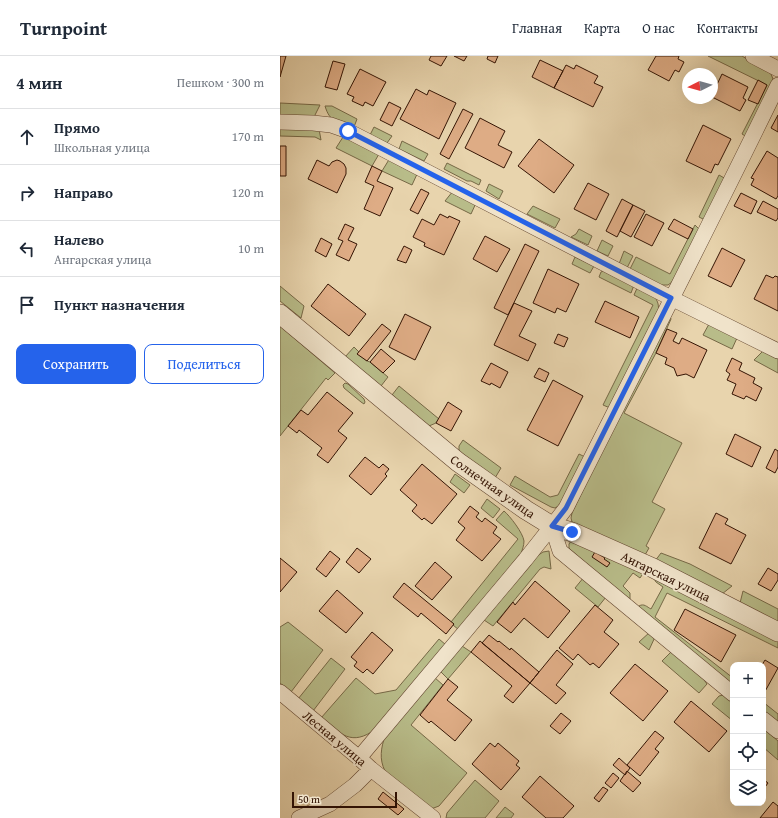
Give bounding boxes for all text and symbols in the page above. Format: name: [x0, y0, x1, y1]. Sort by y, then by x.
text: Turnpoint: [20, 14, 107, 42]
text: Главная: [512, 18, 562, 38]
text: Карта: [584, 18, 620, 38]
text: О нас: [642, 18, 675, 38]
text: Контакты: [697, 18, 758, 38]
north arrow: [682, 68, 718, 104]
text: 4 мин: [16, 70, 62, 95]
text: Пешком · 300 m: [177, 73, 264, 92]
text: Прямо: [54, 117, 100, 138]
route start: [339, 122, 357, 140]
icon: ahead: [16, 126, 38, 148]
text: 170 m: [232, 127, 264, 146]
text: Школьная улица: [54, 138, 150, 157]
icon: right: [16, 182, 38, 204]
text: Направо: [54, 182, 113, 203]
text: 120 m: [232, 183, 264, 202]
text: Налево: [54, 229, 104, 250]
icon: left: [16, 238, 38, 260]
text: 10 m: [238, 239, 264, 258]
text: Ангарская улица: [54, 250, 151, 269]
icon: arrive: [16, 294, 38, 316]
text: Пункт назначения: [54, 294, 185, 315]
button: Сохранить: [16, 344, 136, 384]
button: Поделиться: [144, 344, 264, 384]
street label: Солнечная улица: [446, 450, 540, 523]
route end: [563, 523, 581, 541]
street label: Ангарская улица: [618, 547, 714, 607]
map controls: [730, 662, 766, 806]
button: +: [730, 662, 766, 698]
button: −: [730, 698, 766, 734]
street label: Лесная улица: [299, 706, 371, 771]
button: locate: [730, 734, 766, 770]
button: layers: [730, 770, 766, 806]
scale bar: [292, 790, 397, 809]
text: 50 m: [298, 791, 320, 807]

